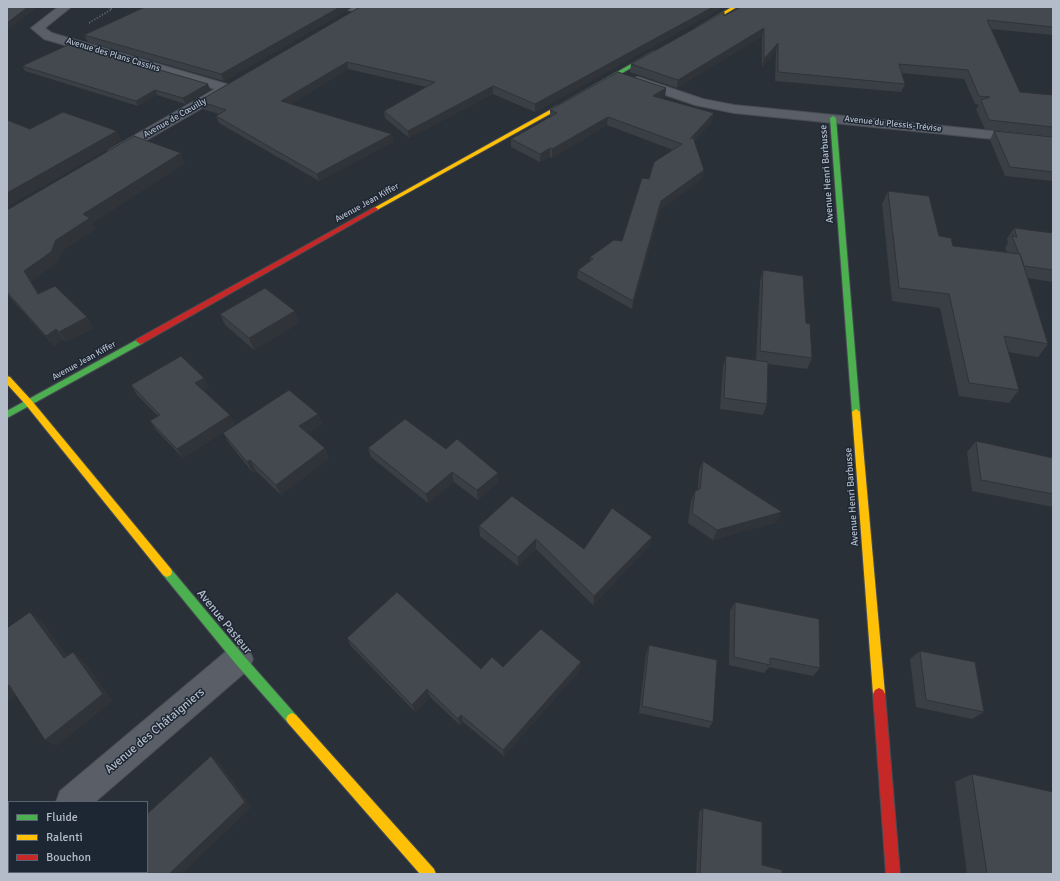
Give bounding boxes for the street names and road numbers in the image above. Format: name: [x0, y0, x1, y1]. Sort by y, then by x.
street label: Avenue des Plans Cassins: [65, 36, 161, 74]
street label: Avenue de Cœuilly: [142, 96, 208, 140]
street label: Avenue du Plessis-Trévise: [844, 114, 942, 134]
street label: Avenue Henri Barbusse: [818, 124, 836, 224]
street label: Avenue Jean Kiffer: [333, 181, 401, 225]
street label: Avenue Jean Kiffer: [50, 339, 118, 383]
street label: Avenue Henri Barbusse: [843, 447, 861, 547]
street label: Avenue Pasteur: [194, 587, 254, 657]
street label: Avenue des Châtaigniers: [102, 685, 208, 777]

